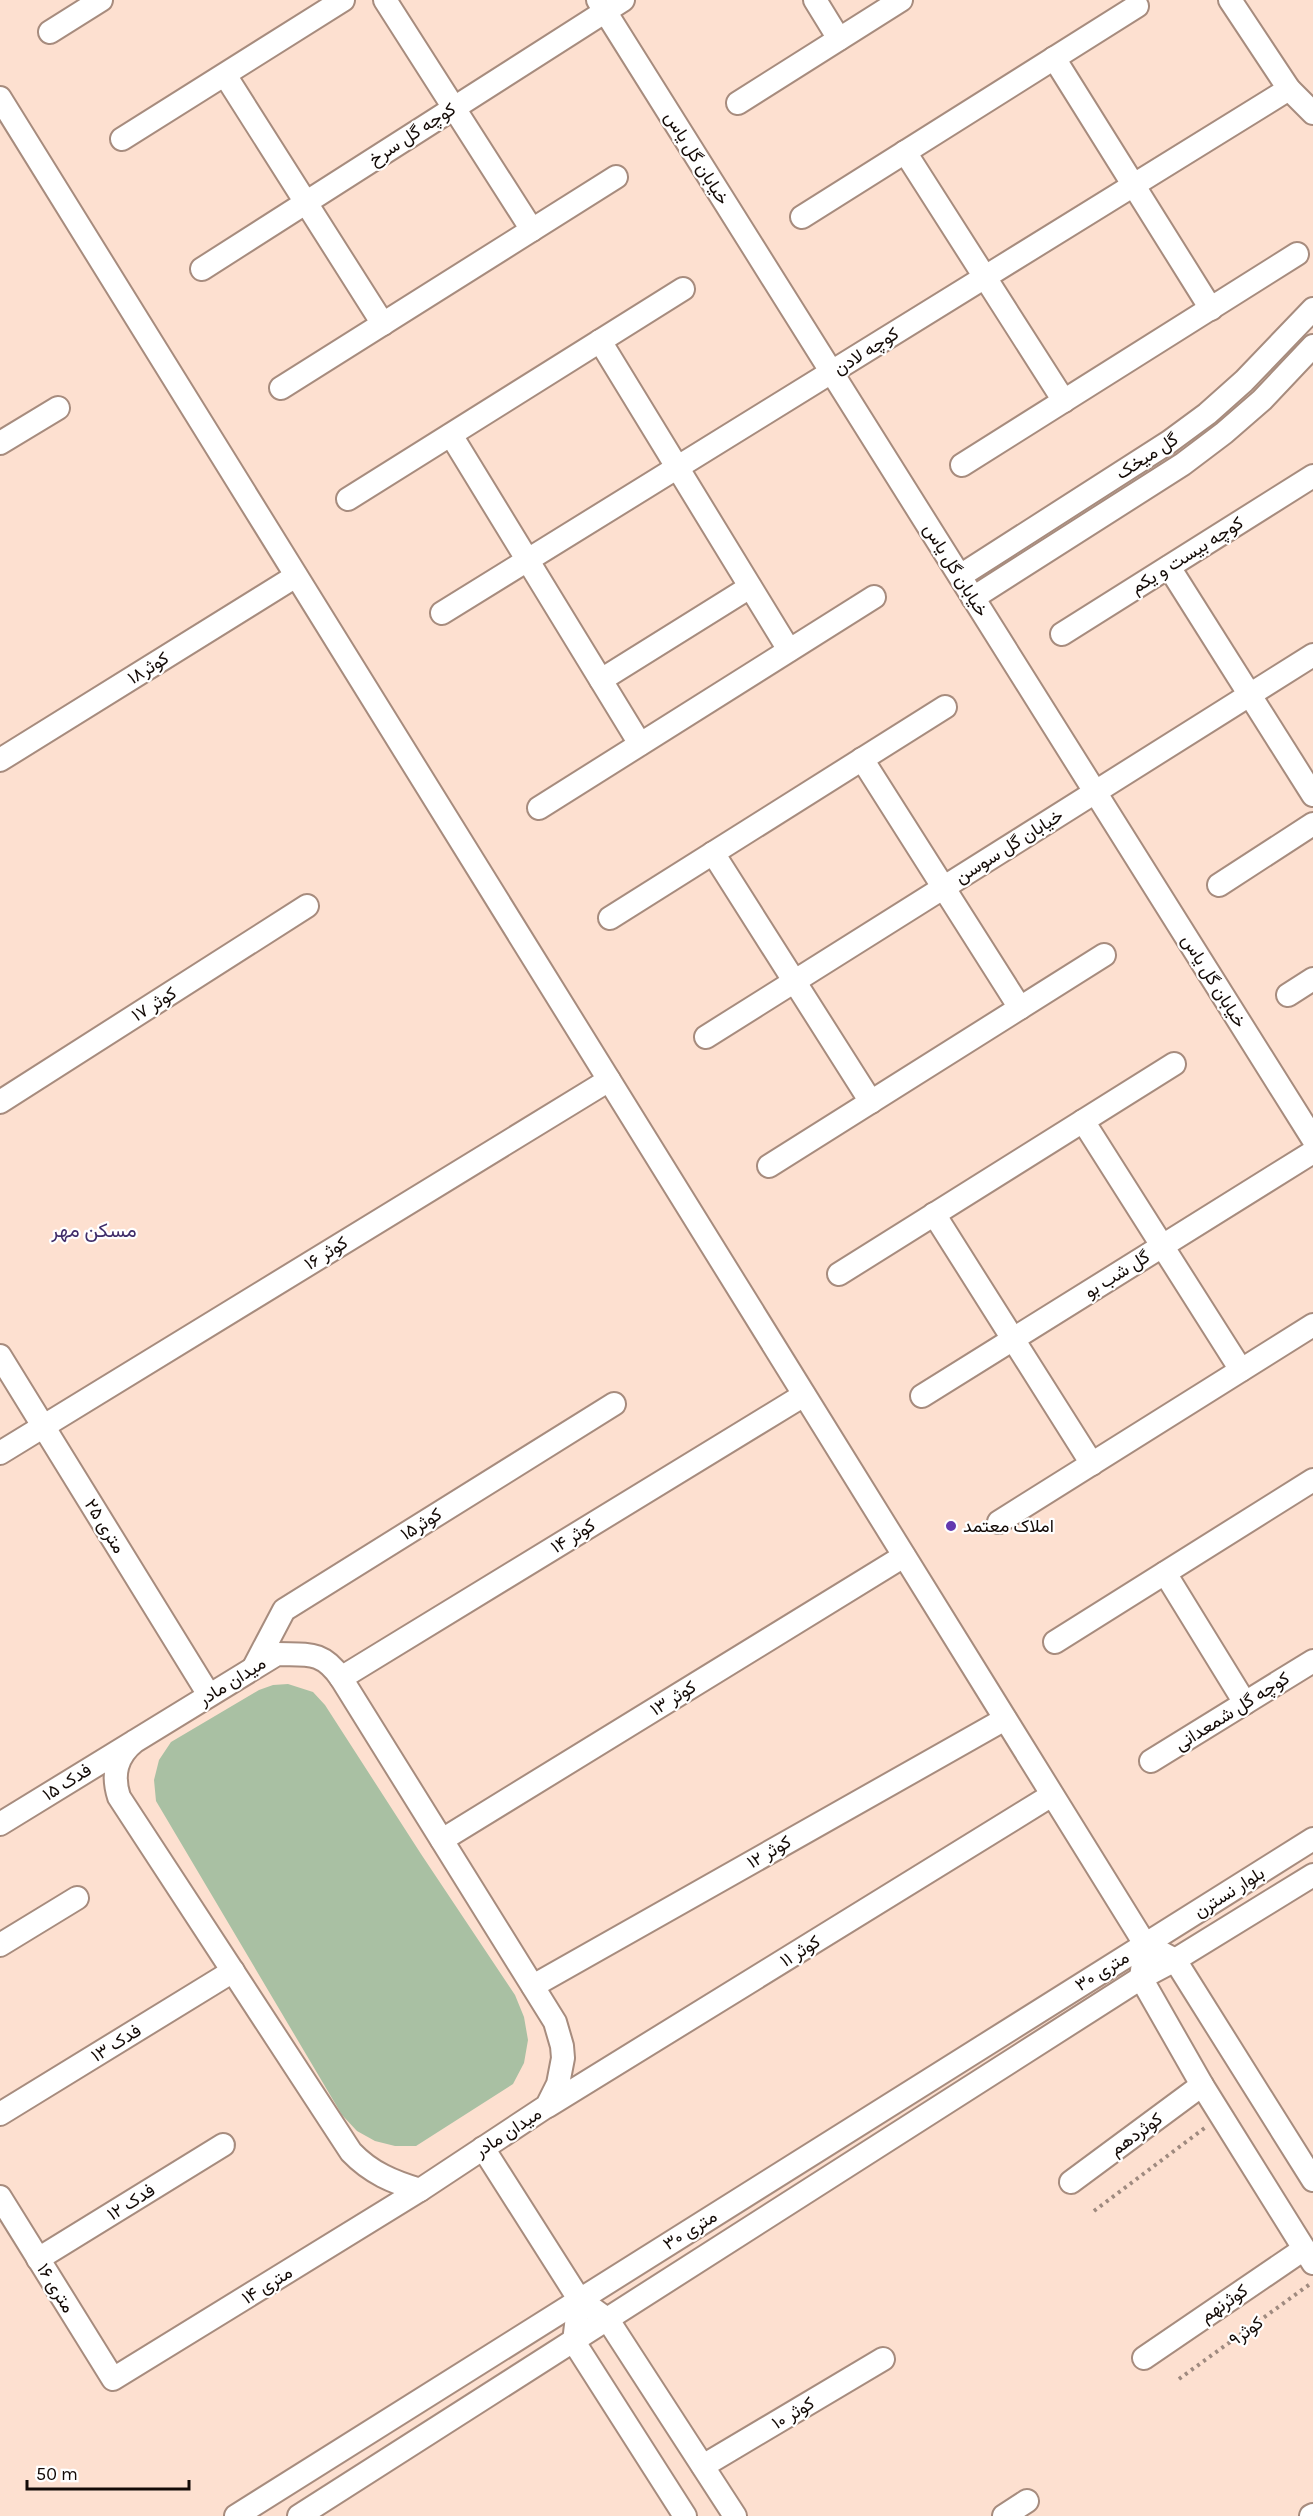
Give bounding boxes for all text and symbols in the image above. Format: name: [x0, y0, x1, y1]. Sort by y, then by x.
street label: کوچه گل سرخ: [364, 98, 460, 171]
street label: خیابان گل یاس: [660, 107, 734, 209]
street label: کوچه لادن: [829, 322, 903, 380]
street label: گل میخک: [1112, 428, 1182, 484]
street label: کوچه بیست و یکم: [1127, 512, 1248, 599]
street label: خیابان گل یاس: [919, 519, 993, 621]
street label: کوثر۱۸: [123, 647, 173, 689]
street label: خیابان گل سوسن: [951, 804, 1067, 888]
street label: خیابان گل یاس: [1177, 930, 1251, 1032]
street label: کوثر ۱۷: [128, 982, 180, 1026]
district label: مسکن مهر: [50, 1219, 137, 1243]
street label: کوثر ۱۶: [300, 1231, 352, 1275]
street label: گل شب بو: [1080, 1245, 1154, 1303]
street label: ۲۵ متری: [80, 1495, 130, 1557]
street label: کوثر۱۵: [396, 1503, 446, 1545]
street label: کوثر ۱۴: [547, 1514, 599, 1558]
place label: املاک معتمد: [963, 1515, 1054, 1537]
marker: املاک معتمد: [944, 1519, 958, 1533]
street label: میدان مادر: [193, 1652, 270, 1711]
street label: کوچه گل شمعدانی: [1170, 1667, 1294, 1756]
street label: کوثر ۱۳: [646, 1675, 700, 1721]
street label: فدک ۱۵: [39, 1759, 95, 1805]
street label: کوثر ۱۲: [743, 1831, 795, 1873]
street label: بلوار نسترن: [1190, 1862, 1268, 1922]
street label: کوثر ۱۱: [776, 1930, 824, 1972]
street label: ۳۰ متری: [1071, 1946, 1133, 1996]
street label: فدک ۱۳: [87, 2019, 145, 2067]
street label: میدان مادر: [470, 2102, 546, 2162]
street label: کوثردهم: [1105, 2108, 1167, 2161]
street label: فدک ۱۲: [103, 2179, 159, 2225]
street label: ۳۰ متری: [659, 2205, 721, 2255]
street label: ۱۶ متری: [32, 2259, 80, 2317]
street label: ۱۴ متری: [238, 2261, 296, 2309]
street label: کوثرنهم: [1196, 2279, 1253, 2328]
street label: کوثر۹: [1225, 2311, 1268, 2351]
street label: کوثر ۱۰: [768, 2392, 818, 2434]
scale bar: [27, 2453, 189, 2491]
text: 50 m: [36, 2463, 78, 2485]

